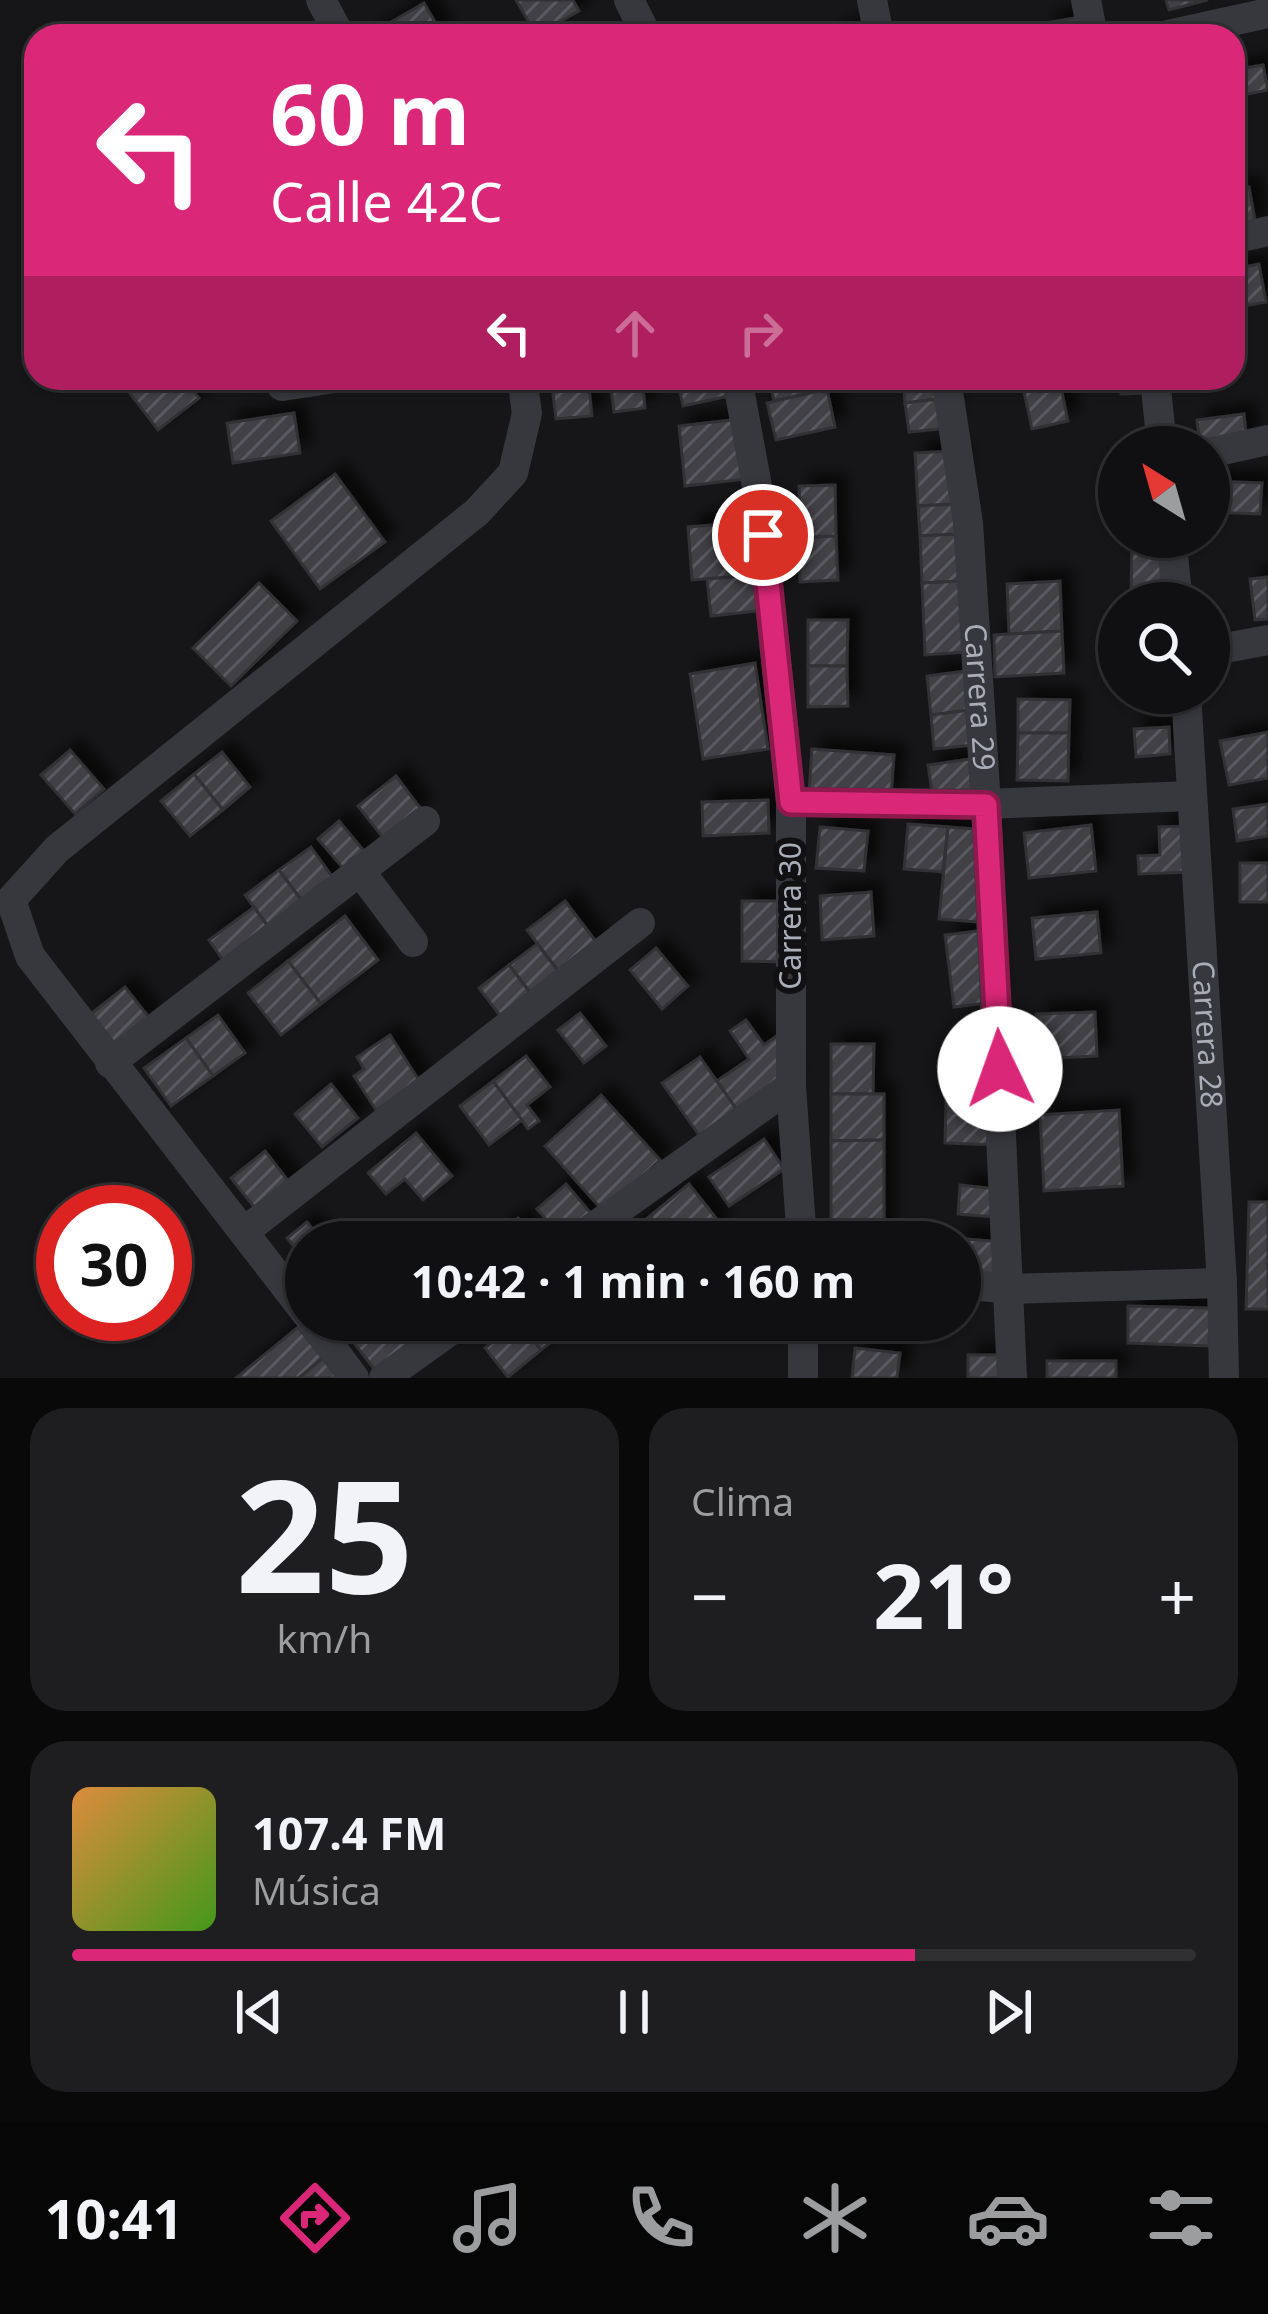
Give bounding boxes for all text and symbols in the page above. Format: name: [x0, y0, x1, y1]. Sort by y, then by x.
text: 60 m: [270, 55, 470, 170]
icon: left: [72, 72, 228, 228]
text: Calle 42C: [270, 164, 503, 238]
icon: left: [476, 300, 542, 366]
icon: ahead: [602, 300, 668, 366]
icon: right: [728, 300, 794, 366]
north arrow: [1098, 426, 1230, 558]
map controls: [1098, 426, 1230, 714]
pin: [712, 484, 814, 586]
icon: arrive: [730, 502, 796, 568]
button: search: [1098, 582, 1230, 714]
street label: Carrera 29: [955, 622, 1006, 772]
street label: Carrera 30: [769, 842, 810, 990]
street label: Carrera 28: [1183, 959, 1233, 1109]
position arrow: [937, 1006, 1063, 1132]
speed limit sign: 30: [36, 1185, 192, 1341]
text: 10:42 · 1 min · 160 m: [411, 1250, 855, 1311]
text: 25: [235, 1426, 414, 1639]
text: Clima: [691, 1474, 794, 1527]
text: 21°: [873, 1533, 1014, 1655]
text: −: [691, 1550, 729, 1640]
text: +: [1158, 1550, 1196, 1640]
text: km/h: [277, 1611, 372, 1664]
text: 107.4 FM: [252, 1802, 446, 1863]
text: Música: [252, 1863, 381, 1916]
icon: previous: [226, 1979, 292, 2045]
icon: pause: [601, 1979, 667, 2045]
icon: next: [976, 1979, 1042, 2045]
icon: directions: [273, 2176, 357, 2260]
icon: music: [446, 2176, 530, 2260]
icon: phone: [619, 2176, 703, 2260]
icon: climate: [793, 2176, 877, 2260]
icon: car: [966, 2176, 1050, 2260]
icon: filters: [1139, 2176, 1223, 2260]
text: 10:41: [45, 2181, 183, 2255]

